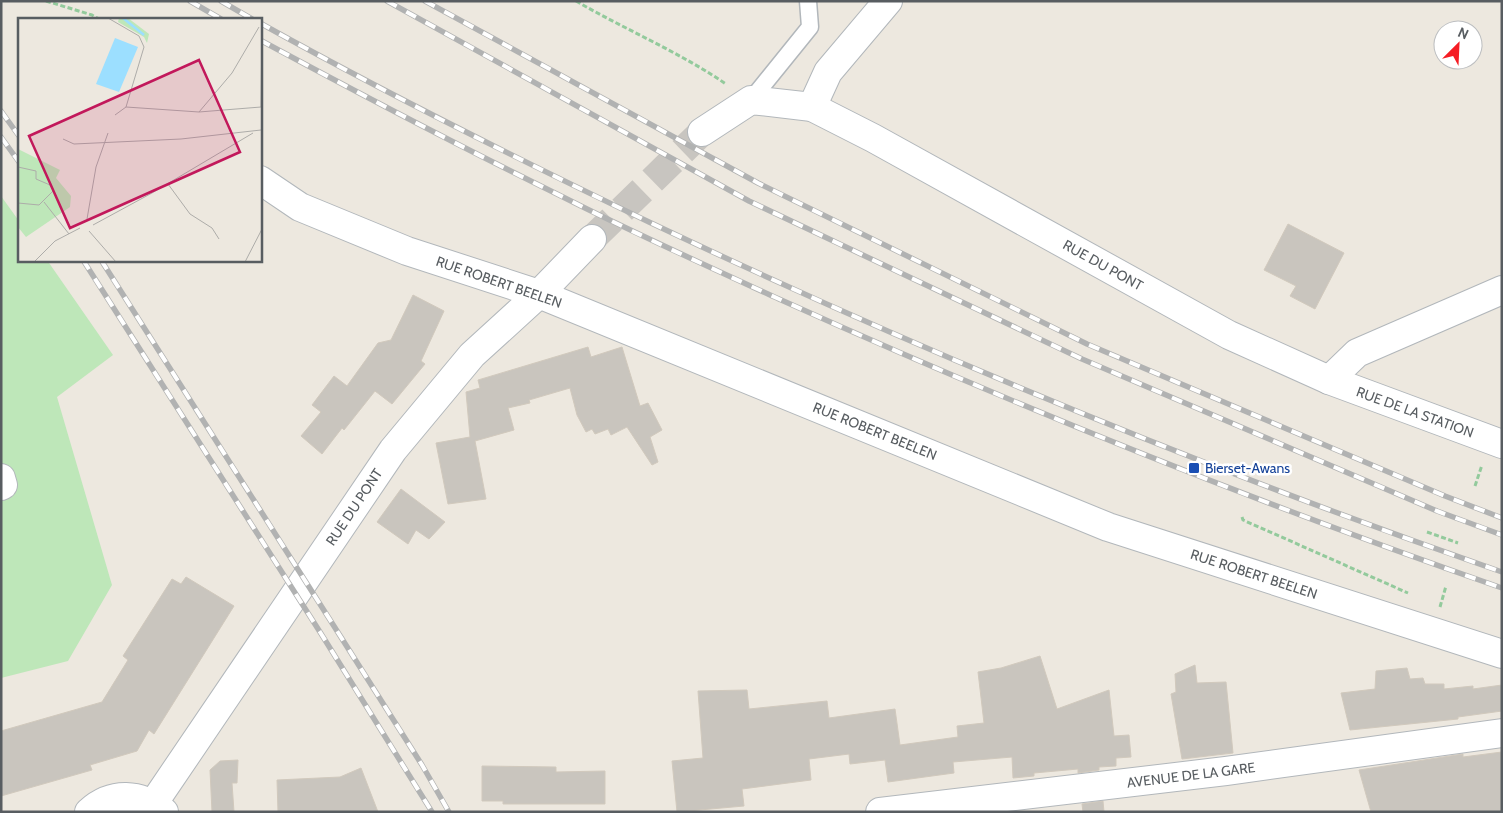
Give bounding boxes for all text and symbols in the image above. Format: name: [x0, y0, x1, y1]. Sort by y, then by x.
inset map: [18, 18, 261, 261]
north arrow: [1433, 20, 1483, 70]
text: N: [1455, 23, 1471, 43]
street label: RUE DU PONT: [1060, 236, 1147, 295]
street label: RUE ROBERT BEELEN: [434, 252, 564, 312]
street label: RUE DE LA STATION: [1354, 382, 1476, 442]
street label: RUE ROBERT BEELEN: [810, 398, 940, 464]
place label: Bierset-Awans: [1205, 459, 1290, 477]
marker: Bierset-Awans: [1187, 461, 1201, 475]
street label: RUE DU PONT: [322, 465, 387, 549]
street label: RUE ROBERT BEELEN: [1188, 545, 1320, 603]
street label: AVENUE DE LA GARE: [1126, 758, 1256, 792]

